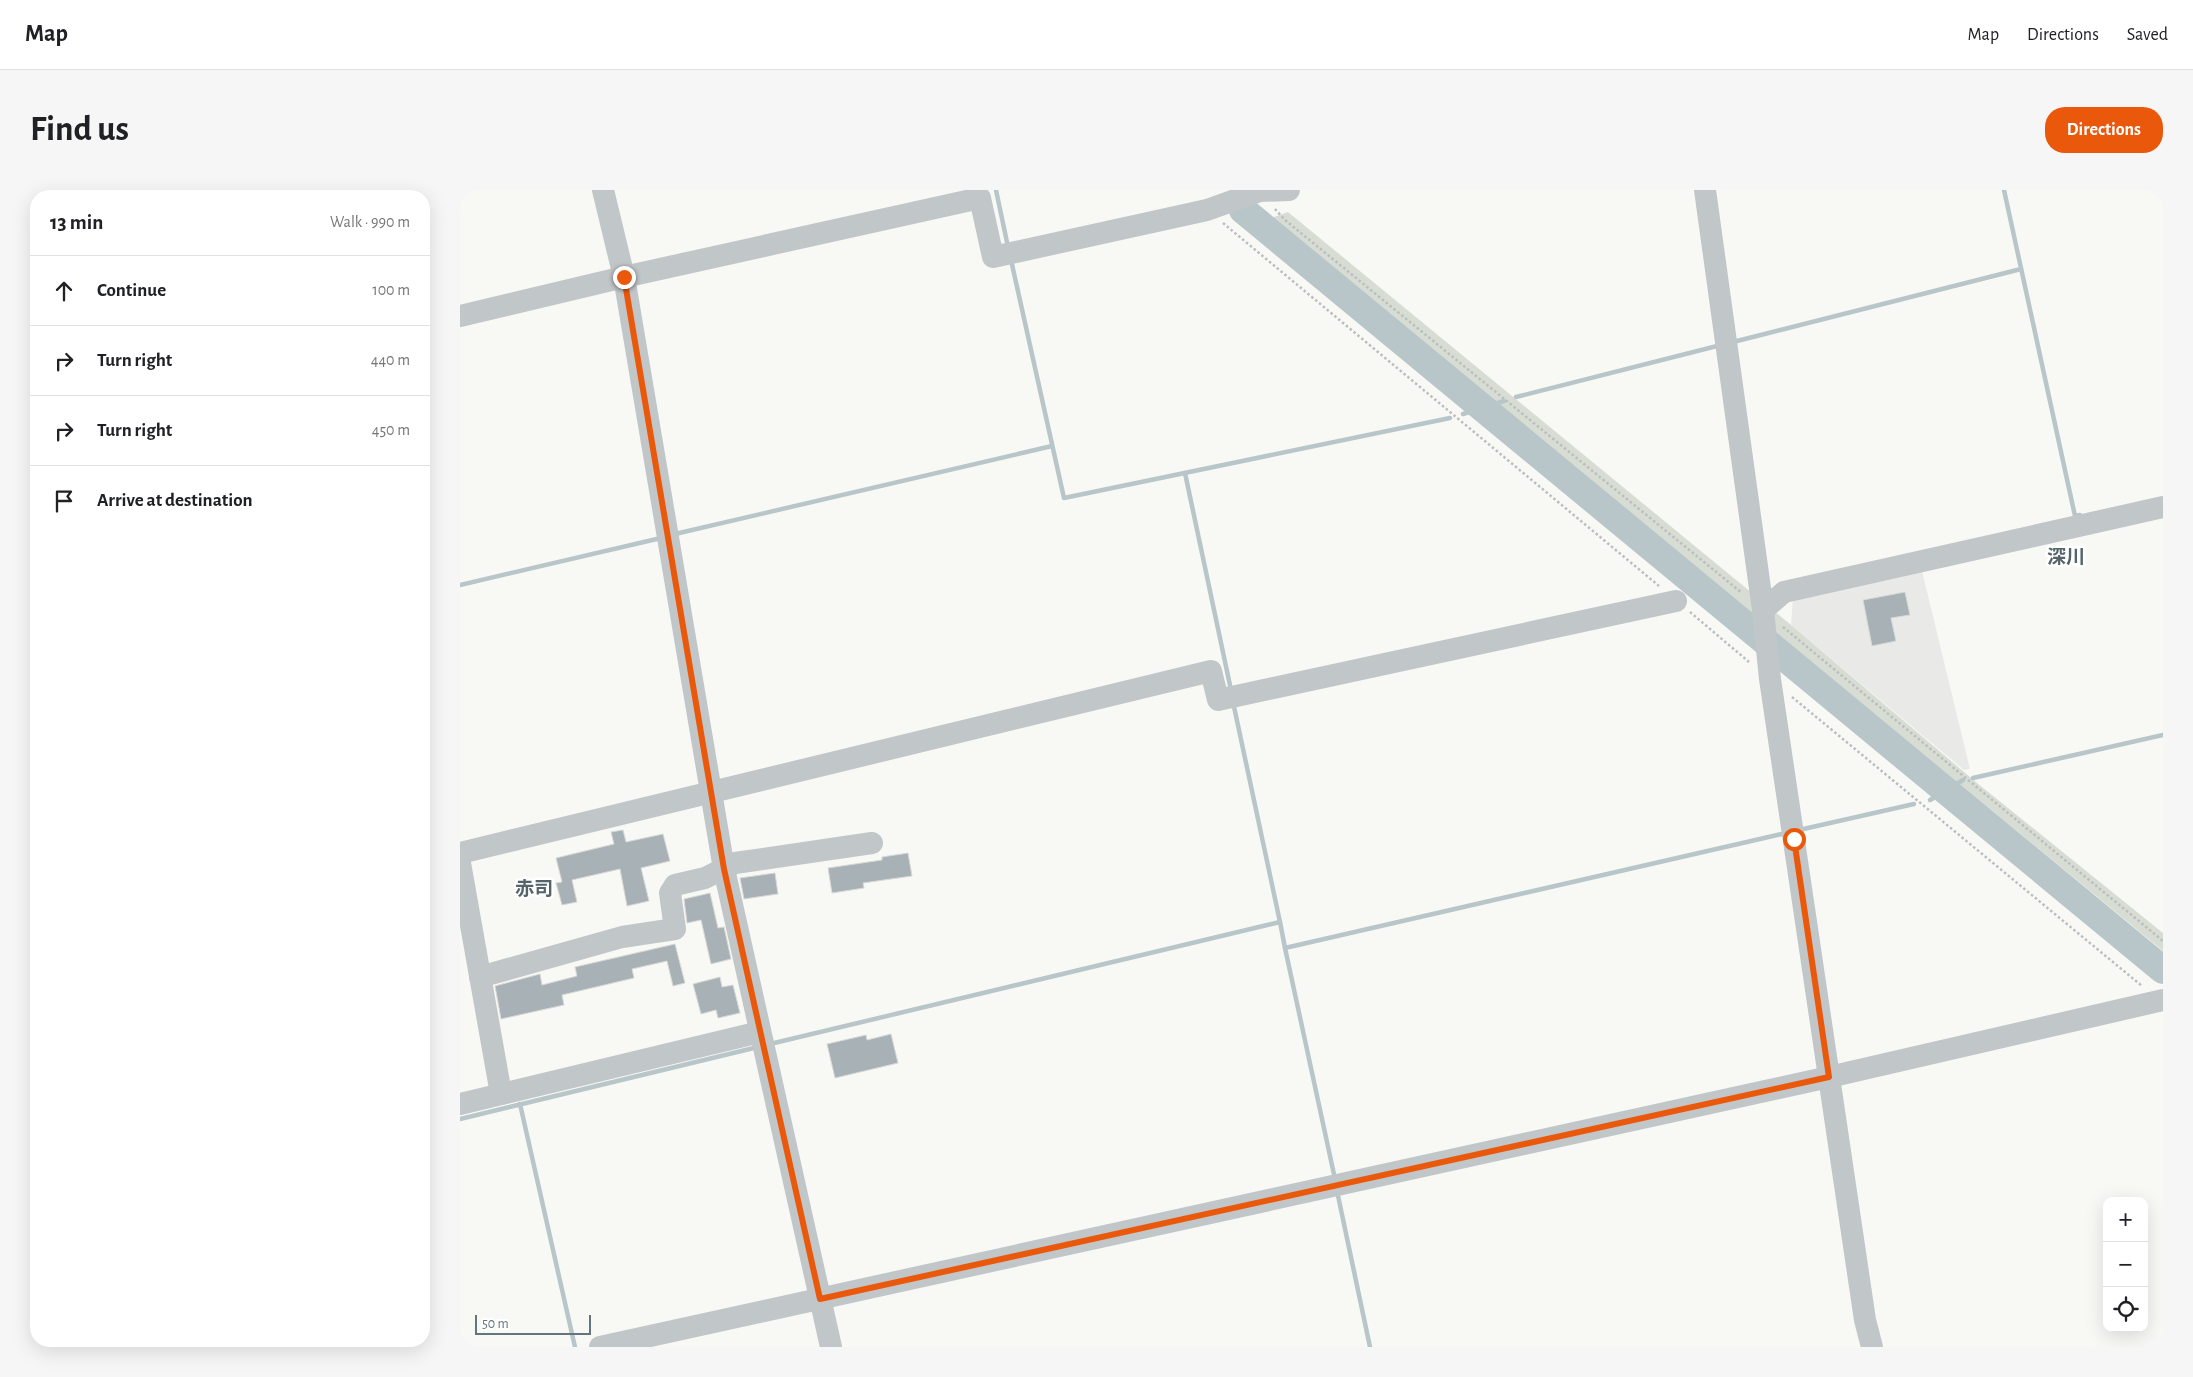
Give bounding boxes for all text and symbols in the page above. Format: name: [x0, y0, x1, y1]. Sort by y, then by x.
text: Map: [25, 22, 68, 46]
text: Map: [1968, 26, 1999, 44]
text: Directions: [2027, 26, 2099, 44]
text: Saved: [2127, 26, 2168, 44]
button: Directions: [2045, 107, 2163, 153]
text: Find us: [30, 112, 129, 147]
text: 13 min: [50, 212, 103, 233]
text: Walk · 990 m: [330, 214, 410, 230]
route end: [613, 266, 636, 289]
icon: ahead: [50, 277, 78, 305]
text: Continue: [97, 281, 166, 300]
text: 100 m: [372, 282, 410, 298]
icon: right: [50, 347, 78, 375]
text: Turn right: [97, 351, 172, 370]
text: 440 m: [371, 352, 410, 368]
icon: right: [50, 417, 78, 445]
text: Turn right: [97, 421, 172, 440]
text: 450 m: [372, 422, 410, 438]
icon: arrive: [50, 487, 78, 515]
text: Arrive at destination: [97, 491, 253, 510]
district label: 深川: [2047, 547, 2085, 567]
route start: [1783, 828, 1806, 851]
district label: 赤司: [515, 879, 553, 899]
map controls: [2103, 1197, 2148, 1332]
button: +: [2103, 1197, 2148, 1242]
button: −: [2103, 1242, 2148, 1287]
button: locate: [2103, 1287, 2148, 1332]
scale bar: [475, 1312, 591, 1335]
text: 50 m: [482, 1317, 509, 1331]

